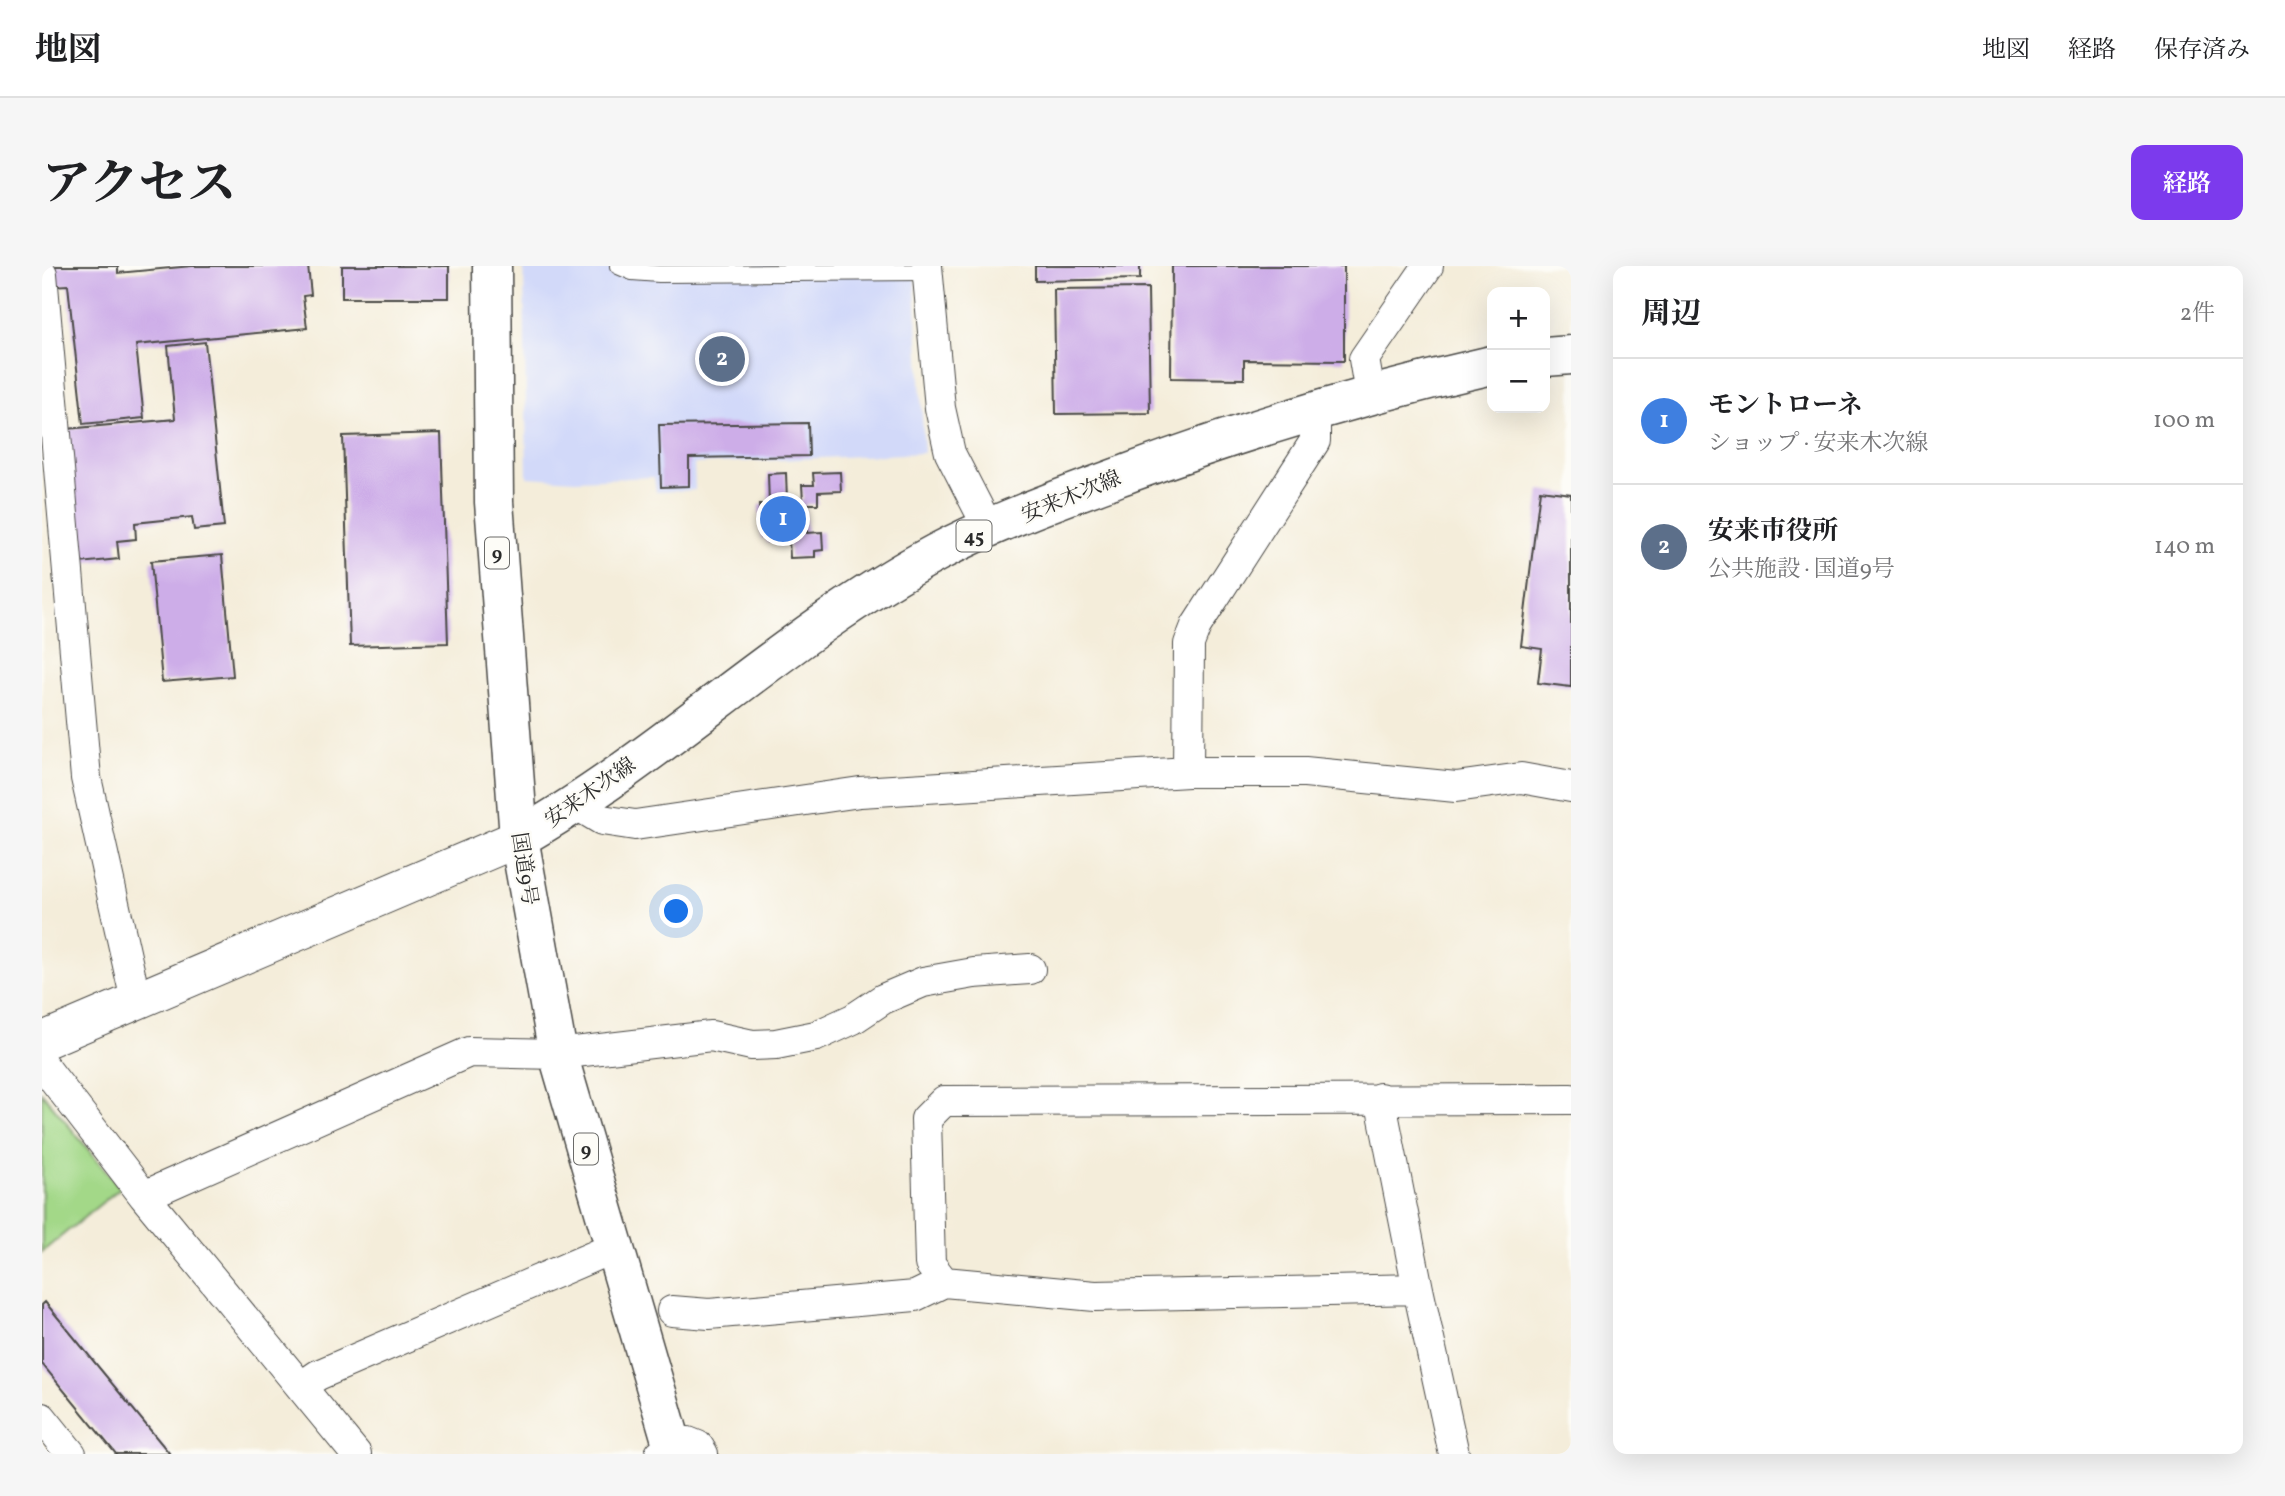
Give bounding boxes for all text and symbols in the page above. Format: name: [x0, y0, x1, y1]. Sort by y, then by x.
text: 地図: [35, 29, 101, 75]
text: 地図: [1982, 34, 2030, 68]
text: 経路: [2068, 34, 2116, 68]
text: 保存済み: [2154, 34, 2250, 68]
button: 経路: [2131, 145, 2243, 220]
text: アクセス: [42, 152, 237, 221]
map controls: [1487, 287, 1550, 413]
button: +: [1487, 287, 1550, 350]
text: 周辺: [1641, 294, 1701, 336]
text: 2件: [2180, 298, 2215, 330]
pin: 2: [699, 333, 745, 385]
button: −: [1487, 350, 1550, 413]
text: モントローネ: [1708, 388, 1863, 424]
text: 1: [1659, 405, 1669, 437]
text: 100 m: [2153, 405, 2215, 437]
text: ショップ · 安来木次線: [1708, 428, 1928, 460]
street label: 安来木次線: [1017, 464, 1126, 531]
pin: 1: [760, 493, 806, 545]
text: 安来市役所: [1708, 514, 1838, 550]
road number: 45: [956, 520, 992, 552]
text: 2: [1658, 531, 1670, 563]
text: 140 m: [2154, 531, 2215, 563]
road number: 9: [485, 538, 509, 568]
text: 公共施設 · 国道9号: [1708, 554, 1895, 586]
street label: 安来木次線: [540, 751, 642, 835]
street label: 国道9号: [503, 830, 544, 908]
your location: [659, 894, 693, 928]
road number: 9: [574, 1134, 598, 1164]

